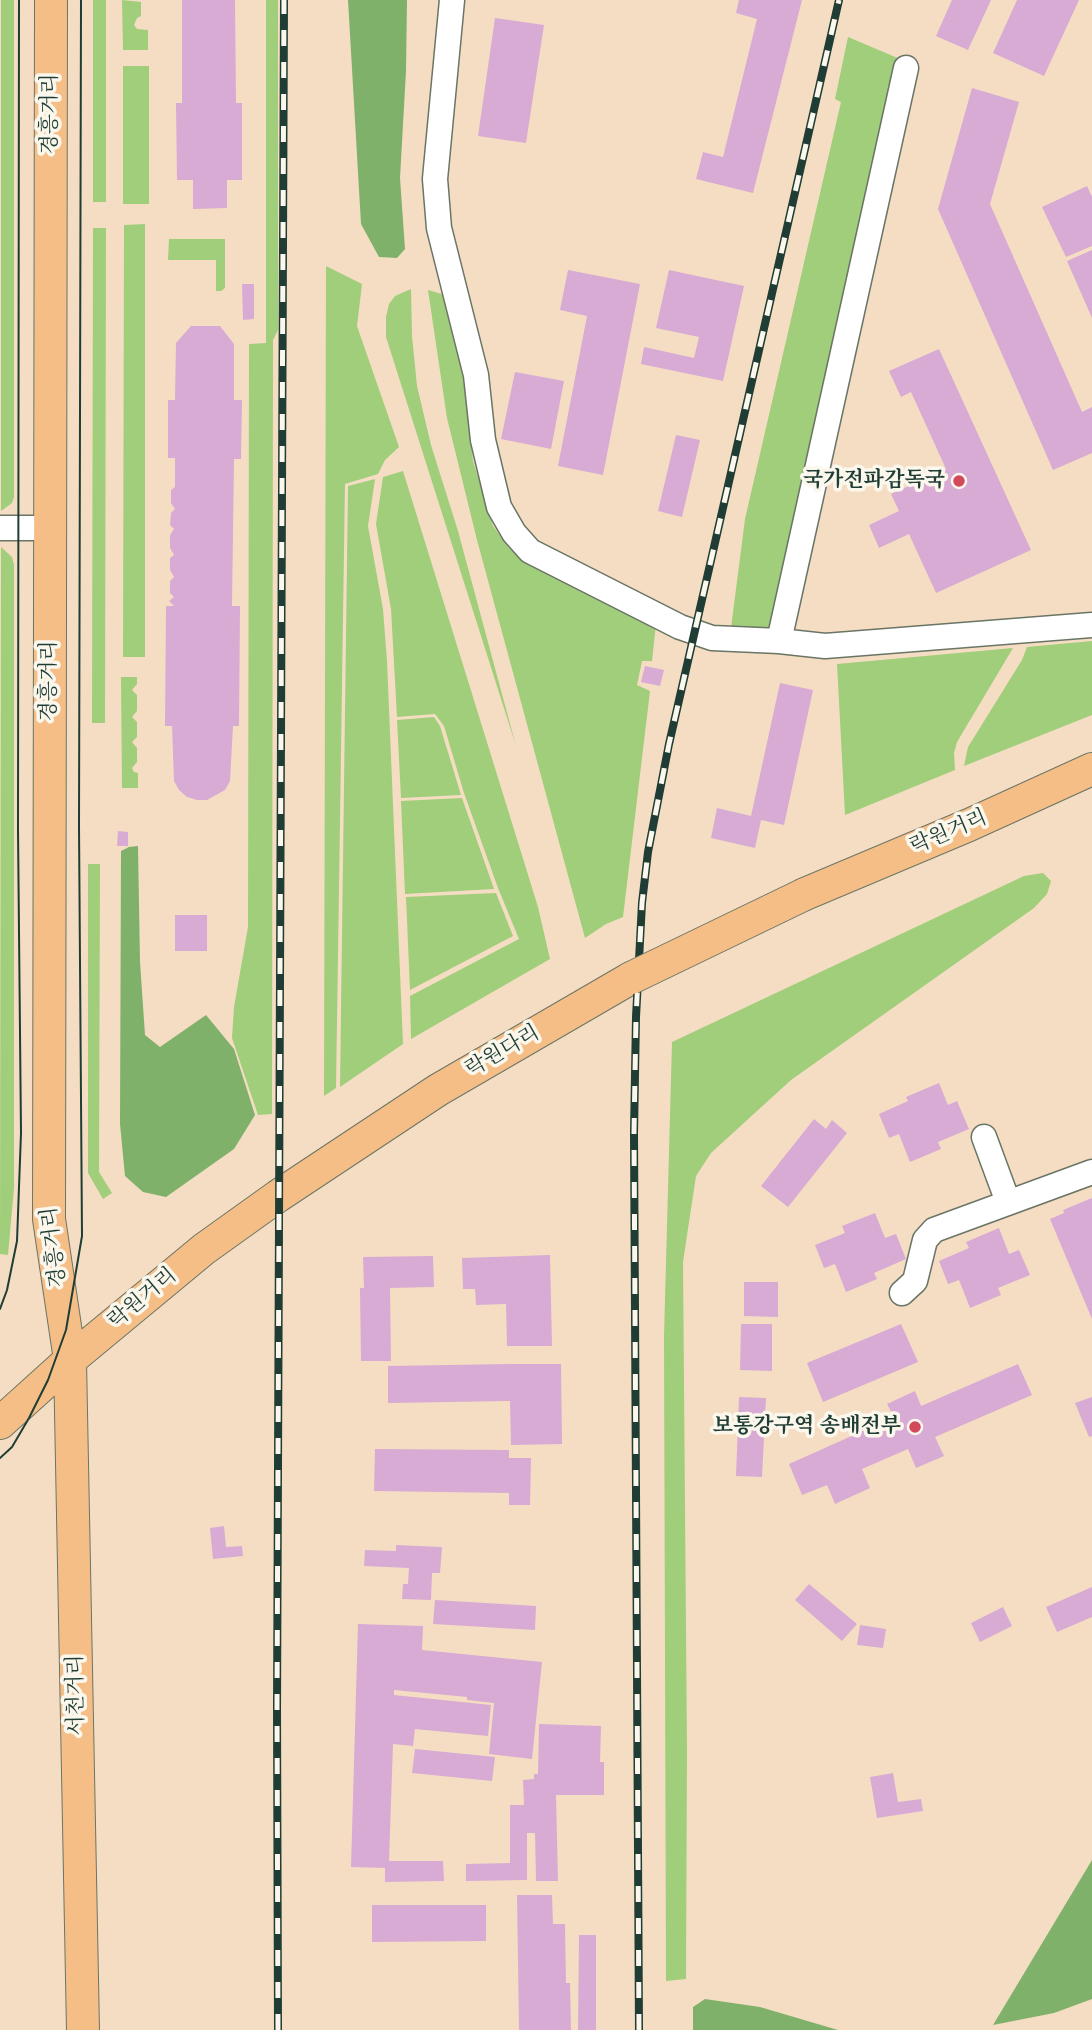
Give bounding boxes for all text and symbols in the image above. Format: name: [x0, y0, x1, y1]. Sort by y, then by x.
street label: 경흥거리: [38, 73, 64, 155]
place label: 국가전파감독국: [803, 468, 945, 494]
marker: 국가전파감독국: [951, 473, 967, 489]
street label: 경흥거리: [37, 640, 63, 722]
street label: 락원거리: [907, 806, 991, 860]
street label: 락원다리: [462, 1021, 544, 1083]
street label: 경흥거리: [38, 1205, 72, 1289]
street label: 락원거리: [104, 1263, 182, 1335]
place label: 보통강구역 송배전부: [713, 1414, 901, 1440]
marker: 보통강구역 송배전부: [907, 1419, 923, 1435]
street label: 서천거리: [64, 1654, 90, 1736]

